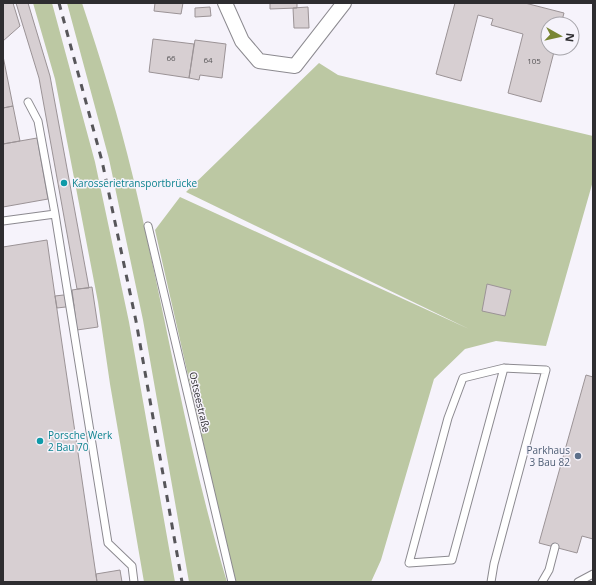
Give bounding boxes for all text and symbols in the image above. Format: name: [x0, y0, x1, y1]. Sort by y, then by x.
north arrow: [540, 16, 580, 56]
text: N: [562, 32, 578, 43]
house number: 66: [166, 52, 176, 63]
house number: 64: [203, 54, 213, 65]
house number: 105: [527, 55, 541, 66]
place label: Karosserietransportbrücke: [72, 176, 197, 190]
marker: Karosserietransportbrücke: [59, 178, 69, 188]
street label: Ostseestraße: [186, 370, 214, 434]
place label: Porsche Werk 2 Bau 70: [48, 428, 113, 454]
marker: Porsche Werk 2 Bau 70: [35, 436, 45, 446]
place label: Parkhaus 3 Bau 82: [526, 443, 570, 469]
marker: Parkhaus 3 Bau 82: [573, 451, 583, 461]

